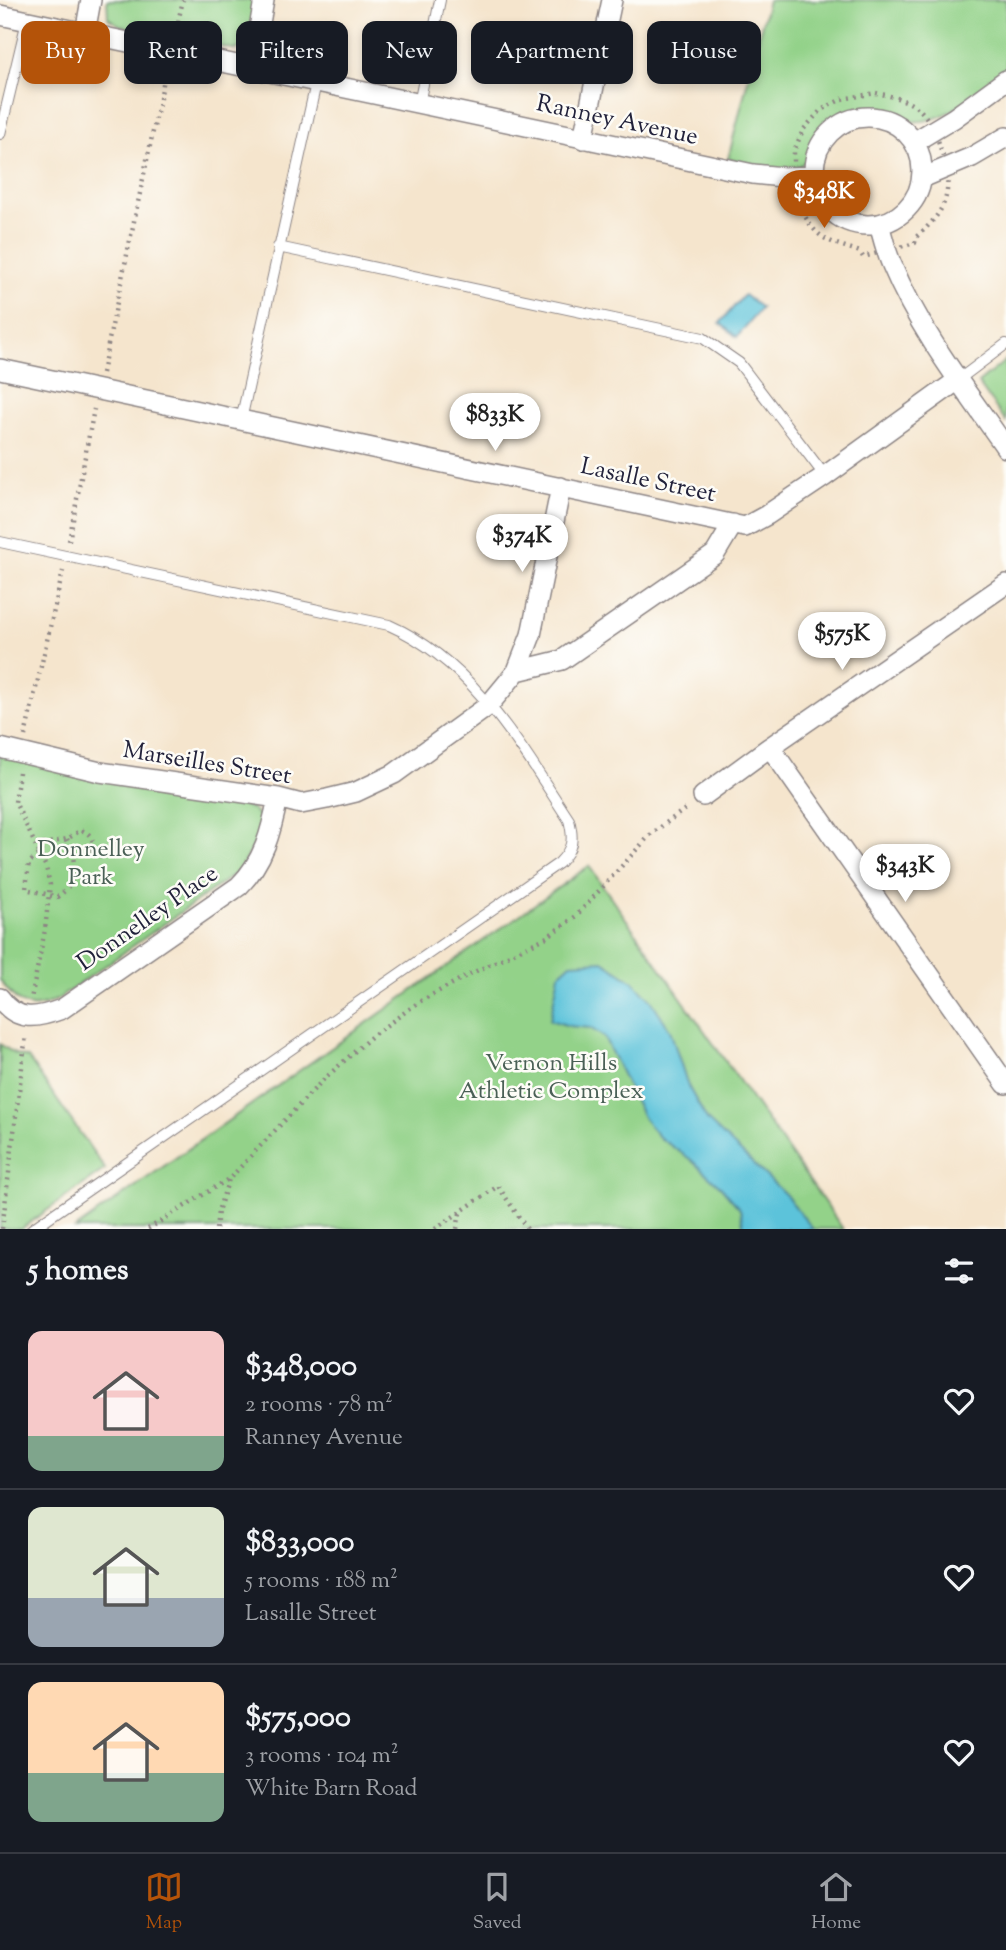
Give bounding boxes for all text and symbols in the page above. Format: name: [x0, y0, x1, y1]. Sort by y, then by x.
chip: Buy: [21, 21, 110, 84]
chip: Rent: [124, 21, 222, 84]
chip: Filters: [236, 21, 348, 84]
chip: New: [362, 21, 457, 84]
chip: Apartment: [471, 21, 633, 84]
chip: House: [647, 21, 761, 84]
street label: Ranney Avenue: [533, 87, 701, 155]
pin: $348K: [775, 170, 873, 230]
text: $348K: [793, 176, 855, 209]
pin: $833K: [446, 393, 544, 453]
text: $833K: [466, 399, 525, 432]
street label: Lasalle Street: [577, 450, 719, 512]
pin: $374K: [473, 514, 571, 574]
text: $374K: [492, 520, 552, 553]
pin: $575K: [793, 612, 891, 672]
text: $575K: [814, 618, 870, 651]
street label: Marseilles Street: [120, 734, 294, 794]
park label: Donnelley Park: [37, 833, 145, 895]
pin: $343K: [856, 844, 954, 904]
text: $343K: [875, 850, 935, 883]
street label: Donnelley Place: [71, 858, 225, 980]
park label: Vernon Hills Athletic Complex: [458, 1047, 644, 1109]
text: 5 homes: [28, 1250, 129, 1293]
icon: filters: [940, 1252, 978, 1290]
text: $348,000: [245, 1346, 357, 1389]
icon: home: [84, 1359, 168, 1443]
icon: heart: [940, 1382, 978, 1420]
text: 2 rooms · 78 m²: [245, 1389, 393, 1422]
text: Ranney Avenue: [245, 1422, 403, 1455]
text: $833,000: [245, 1522, 354, 1565]
icon: home: [84, 1535, 168, 1619]
icon: heart: [940, 1558, 978, 1596]
text: 5 rooms · 188 m²: [245, 1565, 398, 1598]
text: Lasalle Street: [245, 1598, 377, 1631]
text: $575,000: [245, 1697, 351, 1740]
icon: home: [84, 1710, 168, 1794]
icon: heart: [940, 1733, 978, 1771]
text: 3 rooms · 104 m²: [245, 1740, 399, 1773]
text: White Barn Road: [245, 1773, 418, 1806]
tab: Map: [145, 1868, 183, 1937]
tab: Saved: [473, 1868, 521, 1937]
tab: Home: [811, 1868, 861, 1937]

